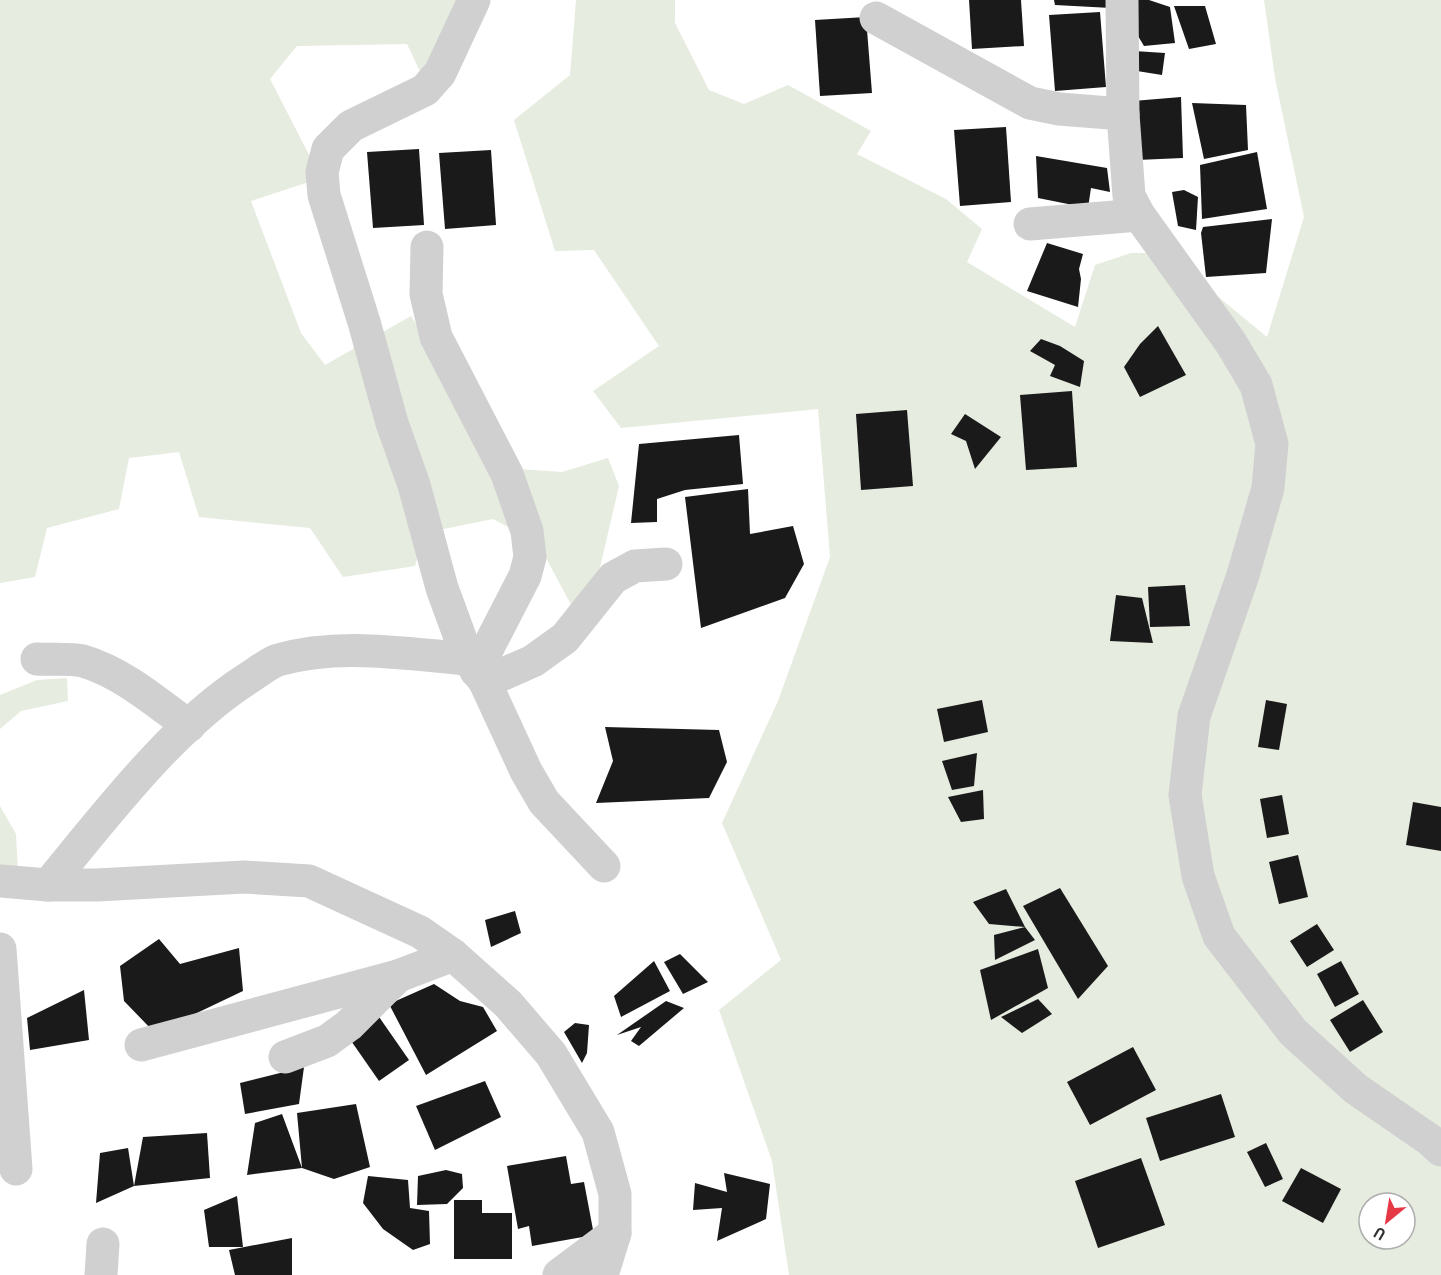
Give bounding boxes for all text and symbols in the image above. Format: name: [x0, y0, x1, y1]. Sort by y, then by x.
north arrow: [1357, 1191, 1417, 1251]
text: U: [1370, 1224, 1388, 1245]

